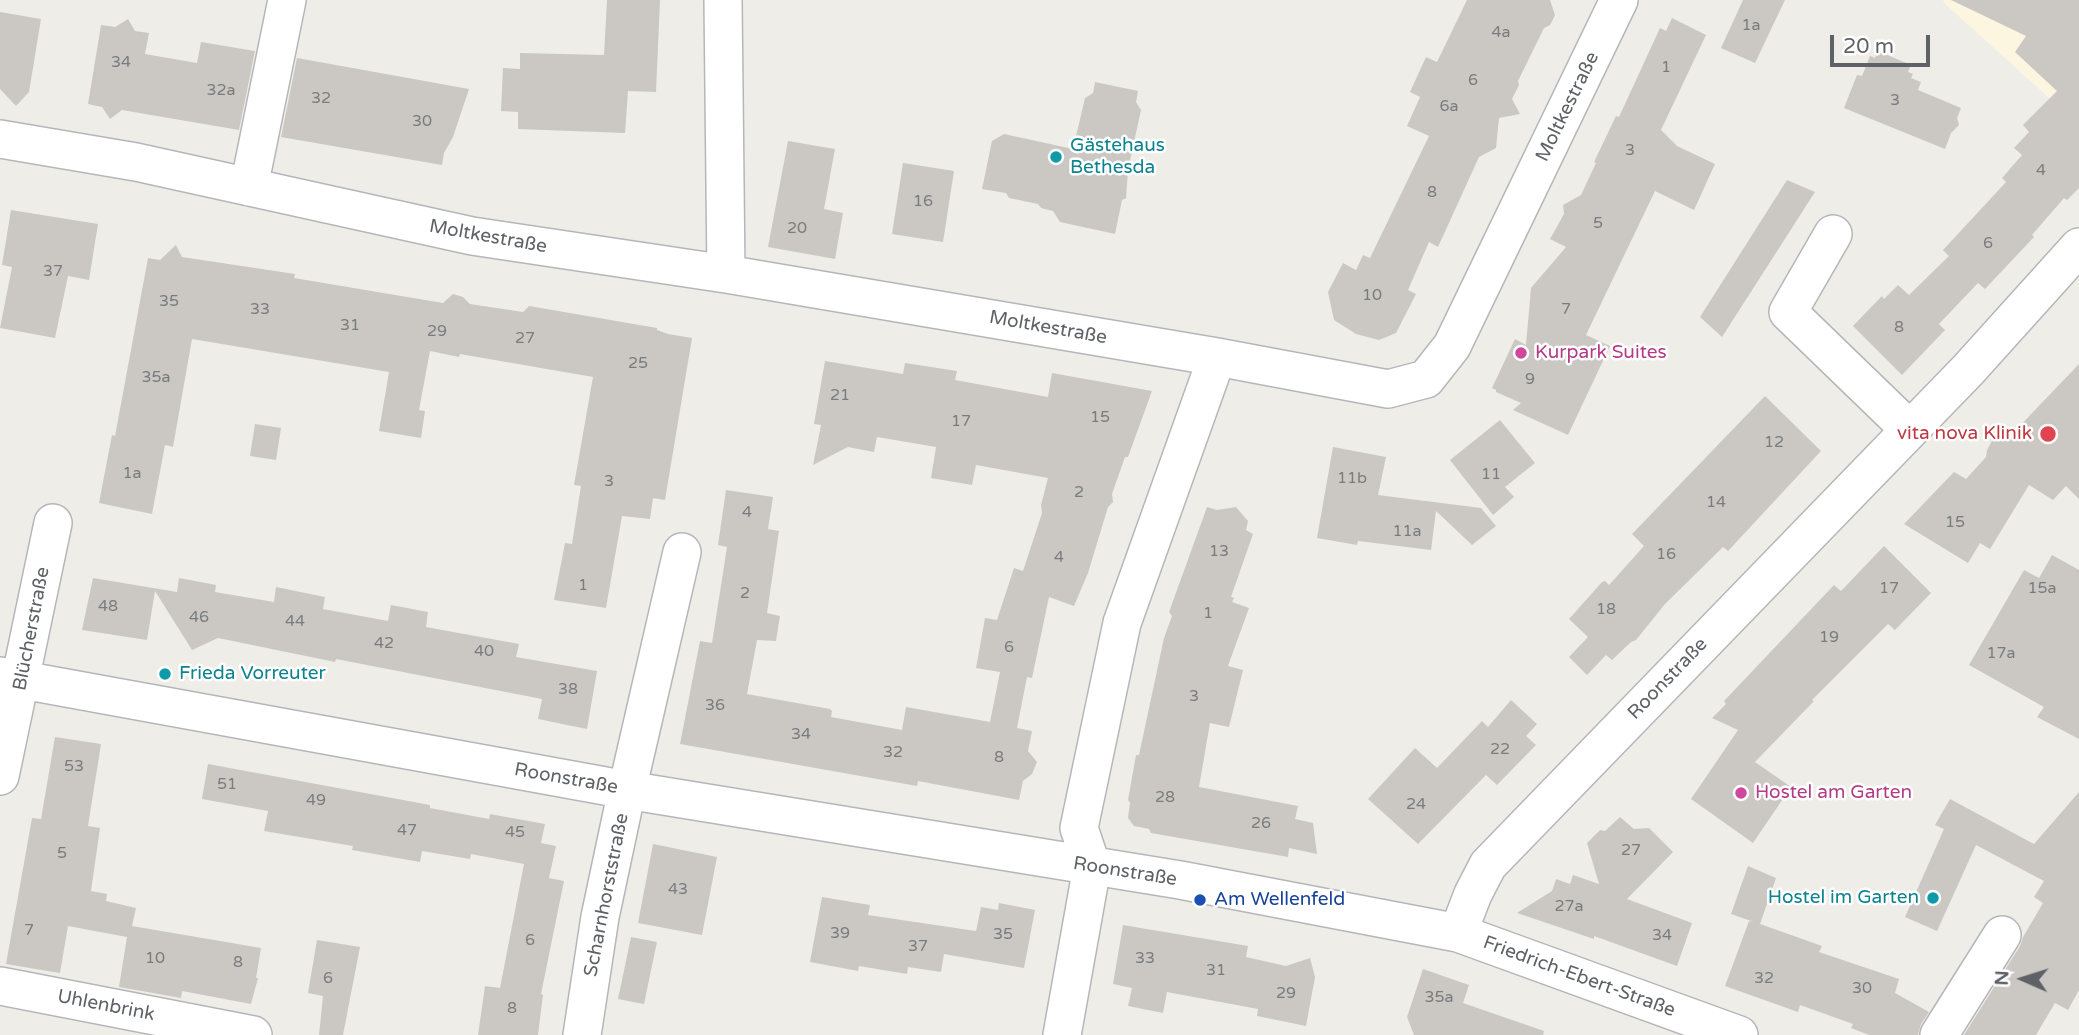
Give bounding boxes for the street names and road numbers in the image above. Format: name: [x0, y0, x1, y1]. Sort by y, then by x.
street label: Moltkestraße: [1532, 48, 1604, 166]
street label: Moltkestraße: [427, 215, 549, 259]
street label: Moltkestraße: [987, 306, 1109, 350]
street label: Blücherstraße: [9, 565, 55, 693]
street label: Roonstraße: [1623, 633, 1713, 725]
street label: Roonstraße: [512, 759, 620, 799]
street label: Scharnhorststraße: [580, 811, 634, 979]
street label: Roonstraße: [1071, 853, 1179, 891]
street label: Friedrich-Ebert-Straße: [1480, 932, 1678, 1022]
street label: Uhlenbrink: [55, 985, 157, 1027]

